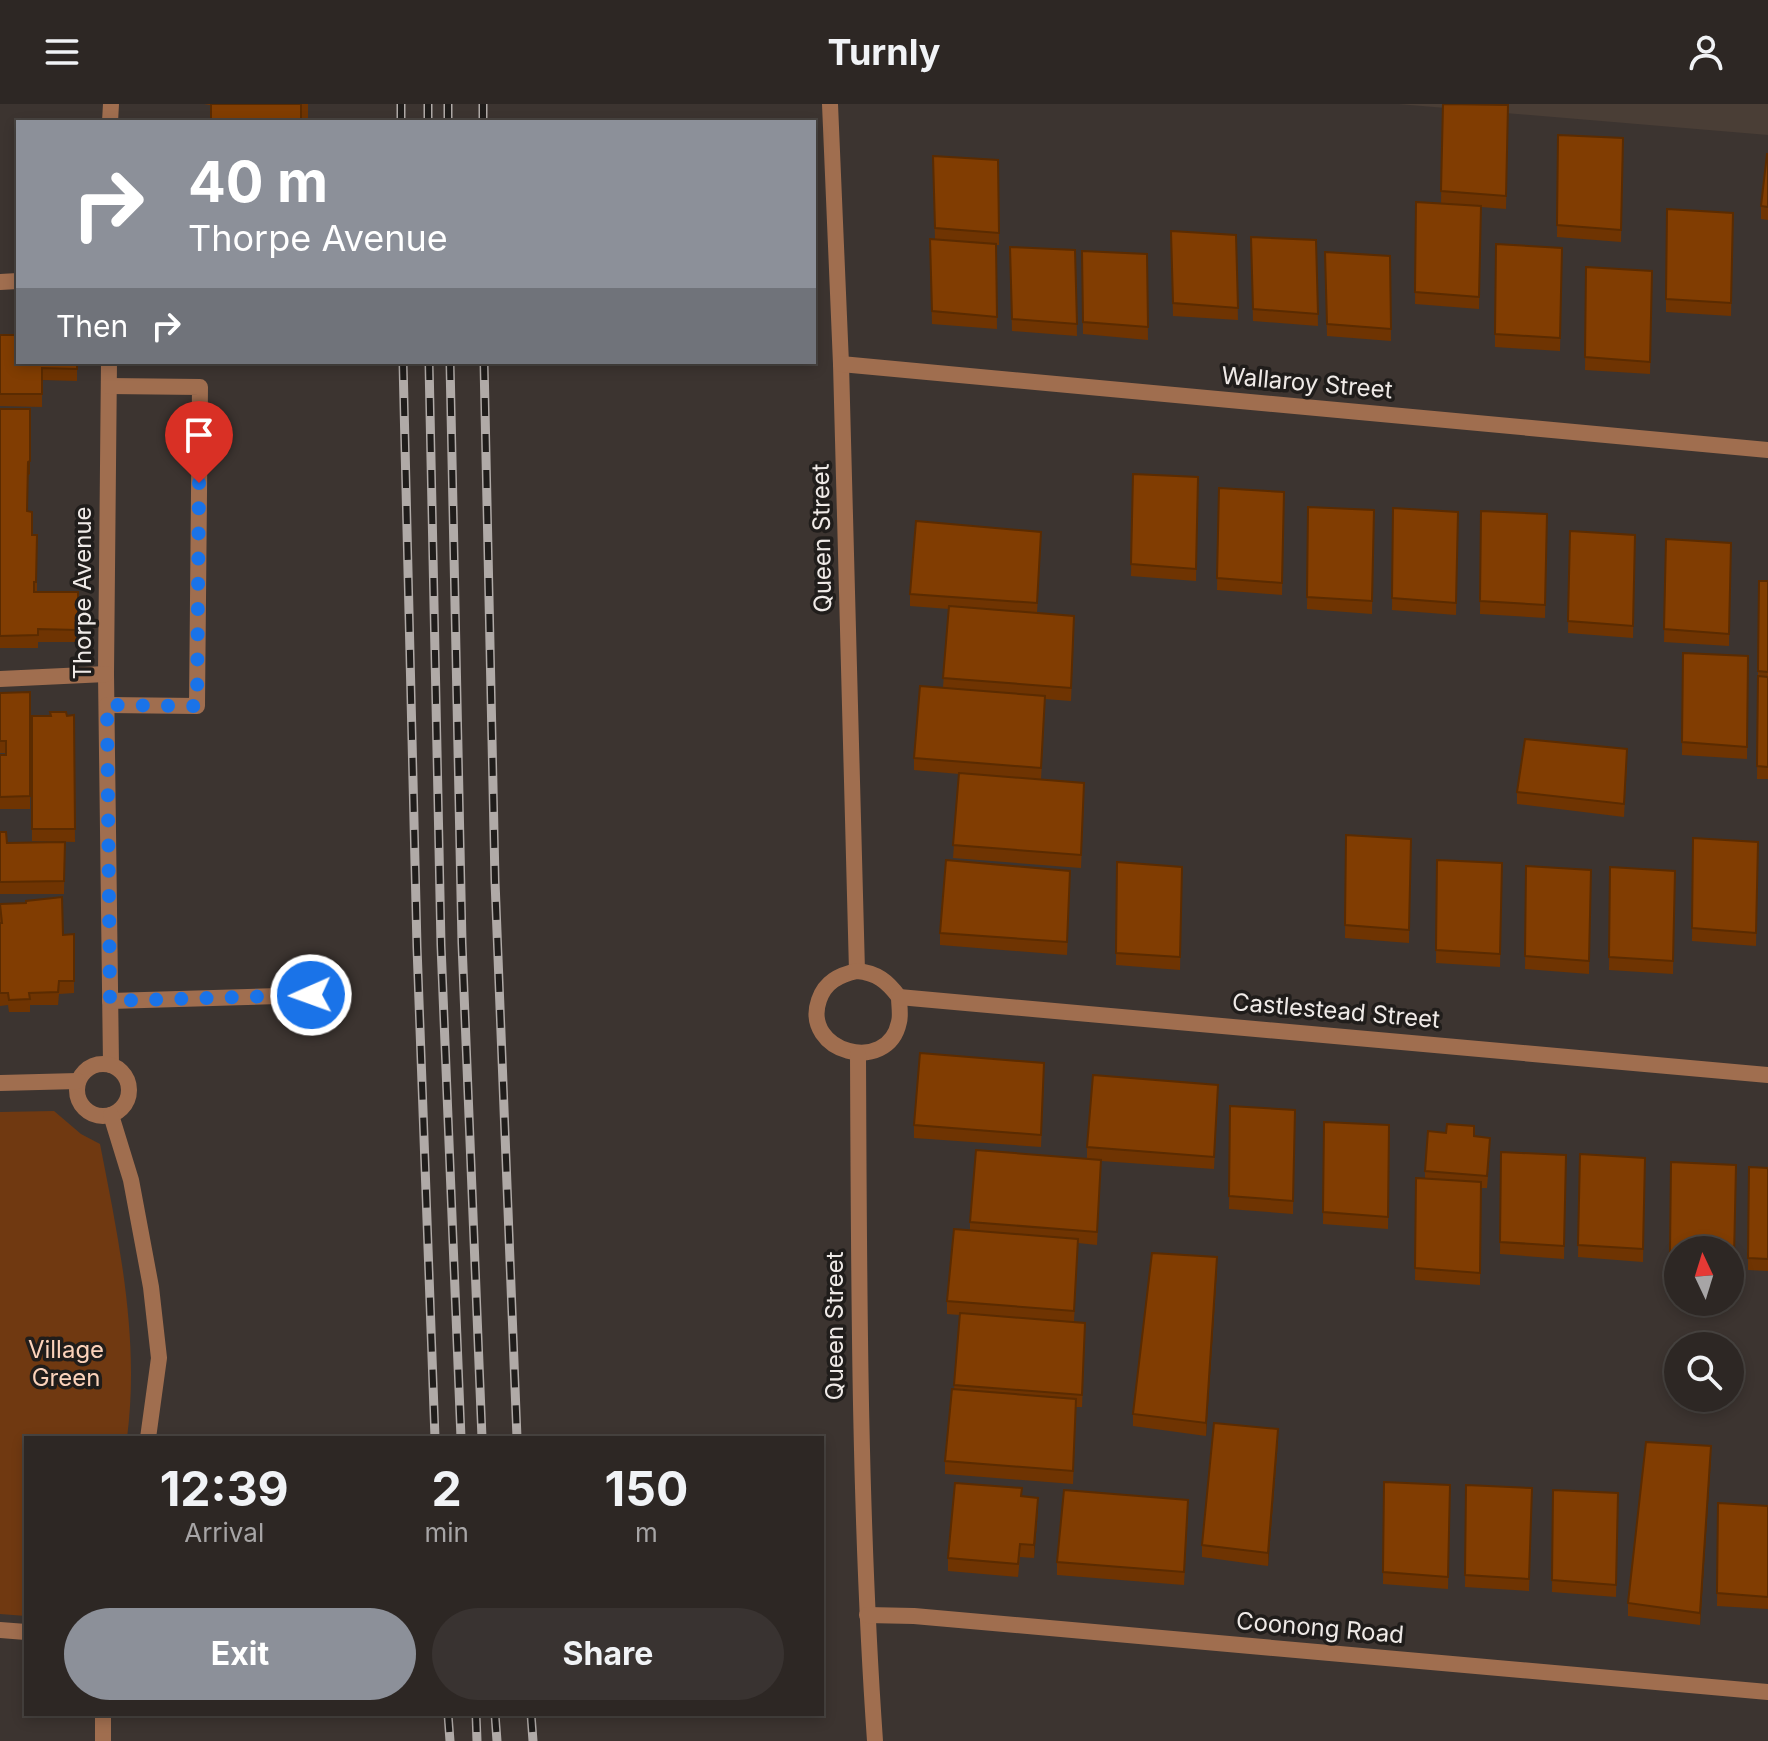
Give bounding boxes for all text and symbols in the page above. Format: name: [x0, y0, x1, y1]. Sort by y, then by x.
icon: menu: [40, 30, 84, 74]
text: Turnly: [828, 30, 940, 74]
icon: person: [1684, 30, 1728, 74]
text: 40 m: [188, 148, 328, 216]
icon: right: [56, 152, 160, 256]
text: Thorpe Avenue: [188, 216, 448, 260]
icon: right: [144, 304, 188, 348]
text: Then: [56, 308, 128, 344]
street label: Wallaroy Street: [1220, 361, 1394, 404]
pin: [165, 401, 233, 483]
icon: arrive: [177, 413, 221, 457]
street label: Queen Street: [806, 463, 837, 613]
street label: Thorpe Avenue: [68, 506, 97, 680]
position arrow: [269, 953, 353, 1037]
street label: Castlestead Street: [1231, 987, 1441, 1034]
north arrow: [1664, 1236, 1744, 1316]
map controls: [1664, 1236, 1744, 1412]
street label: Queen Street: [820, 1251, 849, 1401]
button: search: [1664, 1332, 1744, 1412]
park label: Village Green: [28, 1335, 104, 1392]
text: 12:39: [160, 1459, 289, 1518]
text: 2: [432, 1459, 462, 1518]
text: 150: [605, 1459, 688, 1518]
text: Arrival: [184, 1517, 264, 1548]
text: min: [424, 1517, 469, 1548]
text: m: [635, 1517, 658, 1548]
street label: Coonong Road: [1235, 1606, 1405, 1649]
button: Exit: [64, 1608, 416, 1700]
button: Share: [432, 1608, 784, 1700]

